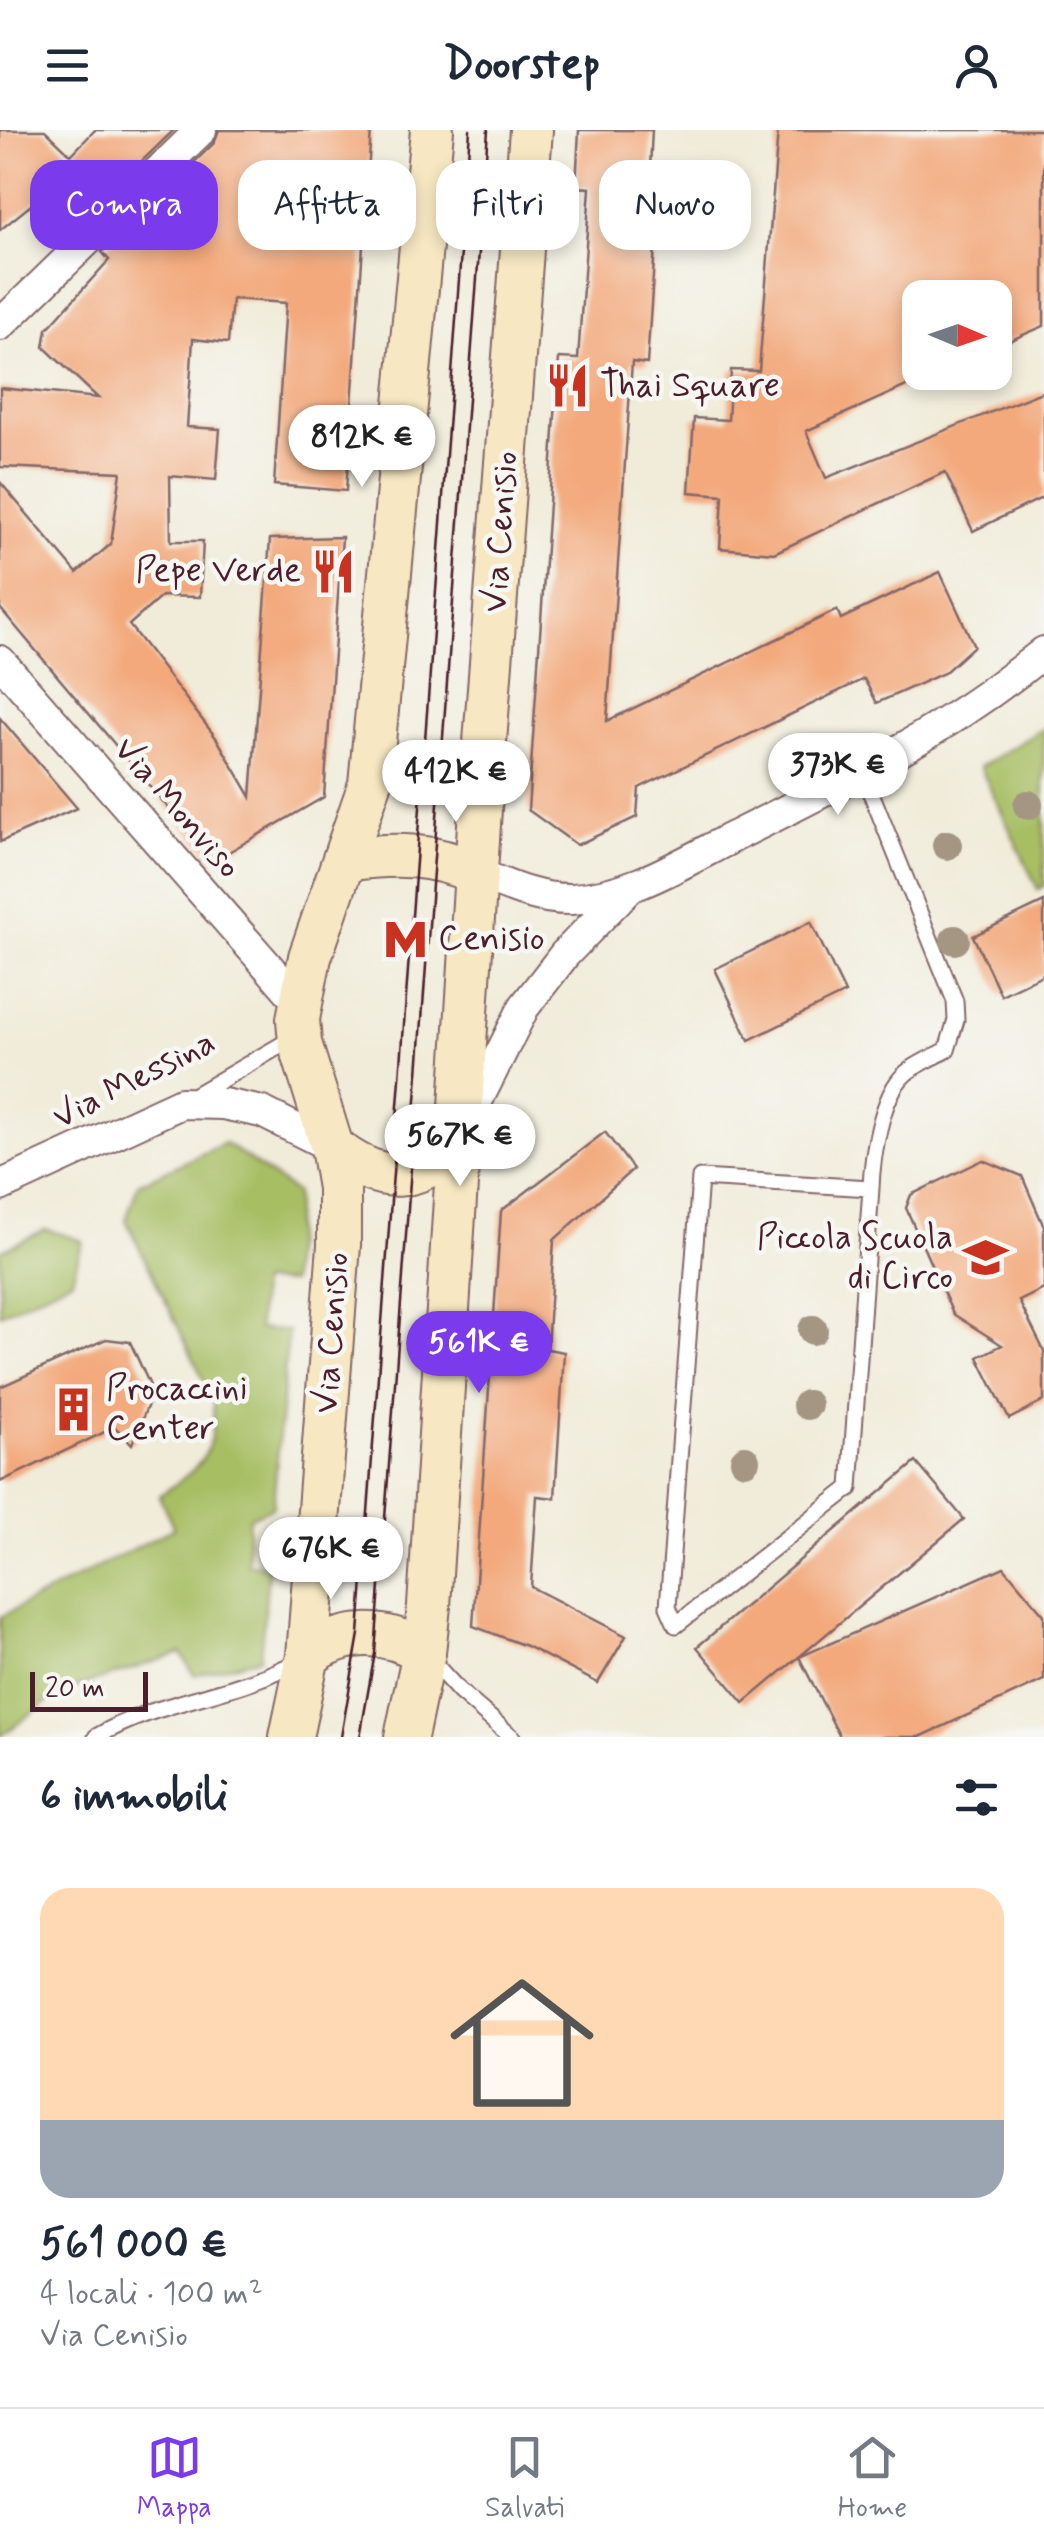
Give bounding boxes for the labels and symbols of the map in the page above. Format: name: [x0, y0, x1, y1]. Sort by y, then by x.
north arrow: [902, 280, 1012, 390]
restaurant icon: Thai Square: [543, 362, 591, 410]
place label: Thai Square: [600, 363, 780, 409]
pin: 812K €: [281, 405, 443, 490]
street label: Via Cenisio: [472, 450, 530, 614]
restaurant icon: Pepe Verde: [310, 547, 358, 595]
place label: Pepe Verde: [136, 548, 301, 594]
street label: Via Monviso: [103, 728, 251, 888]
pin: 373K €: [757, 733, 919, 818]
pin: 412K €: [375, 740, 537, 825]
metro station icon: Cenisio: [381, 915, 429, 963]
place label: Cenisio: [438, 916, 545, 962]
street label: Via Messina: [45, 1019, 223, 1141]
pin: 567K €: [379, 1104, 541, 1189]
place label: Piccola Scuola di Circo: [757, 1215, 953, 1301]
school or university icon: Piccola Scuola di Circo: [962, 1234, 1010, 1282]
street label: Via Cenisio: [303, 1251, 361, 1415]
pin: 561K €: [398, 1311, 560, 1396]
place label: Procaccini Center: [106, 1366, 248, 1452]
building icon: Procaccini Center: [49, 1385, 97, 1433]
pin: 676K €: [250, 1517, 412, 1602]
scale bar: [30, 1667, 148, 1712]

